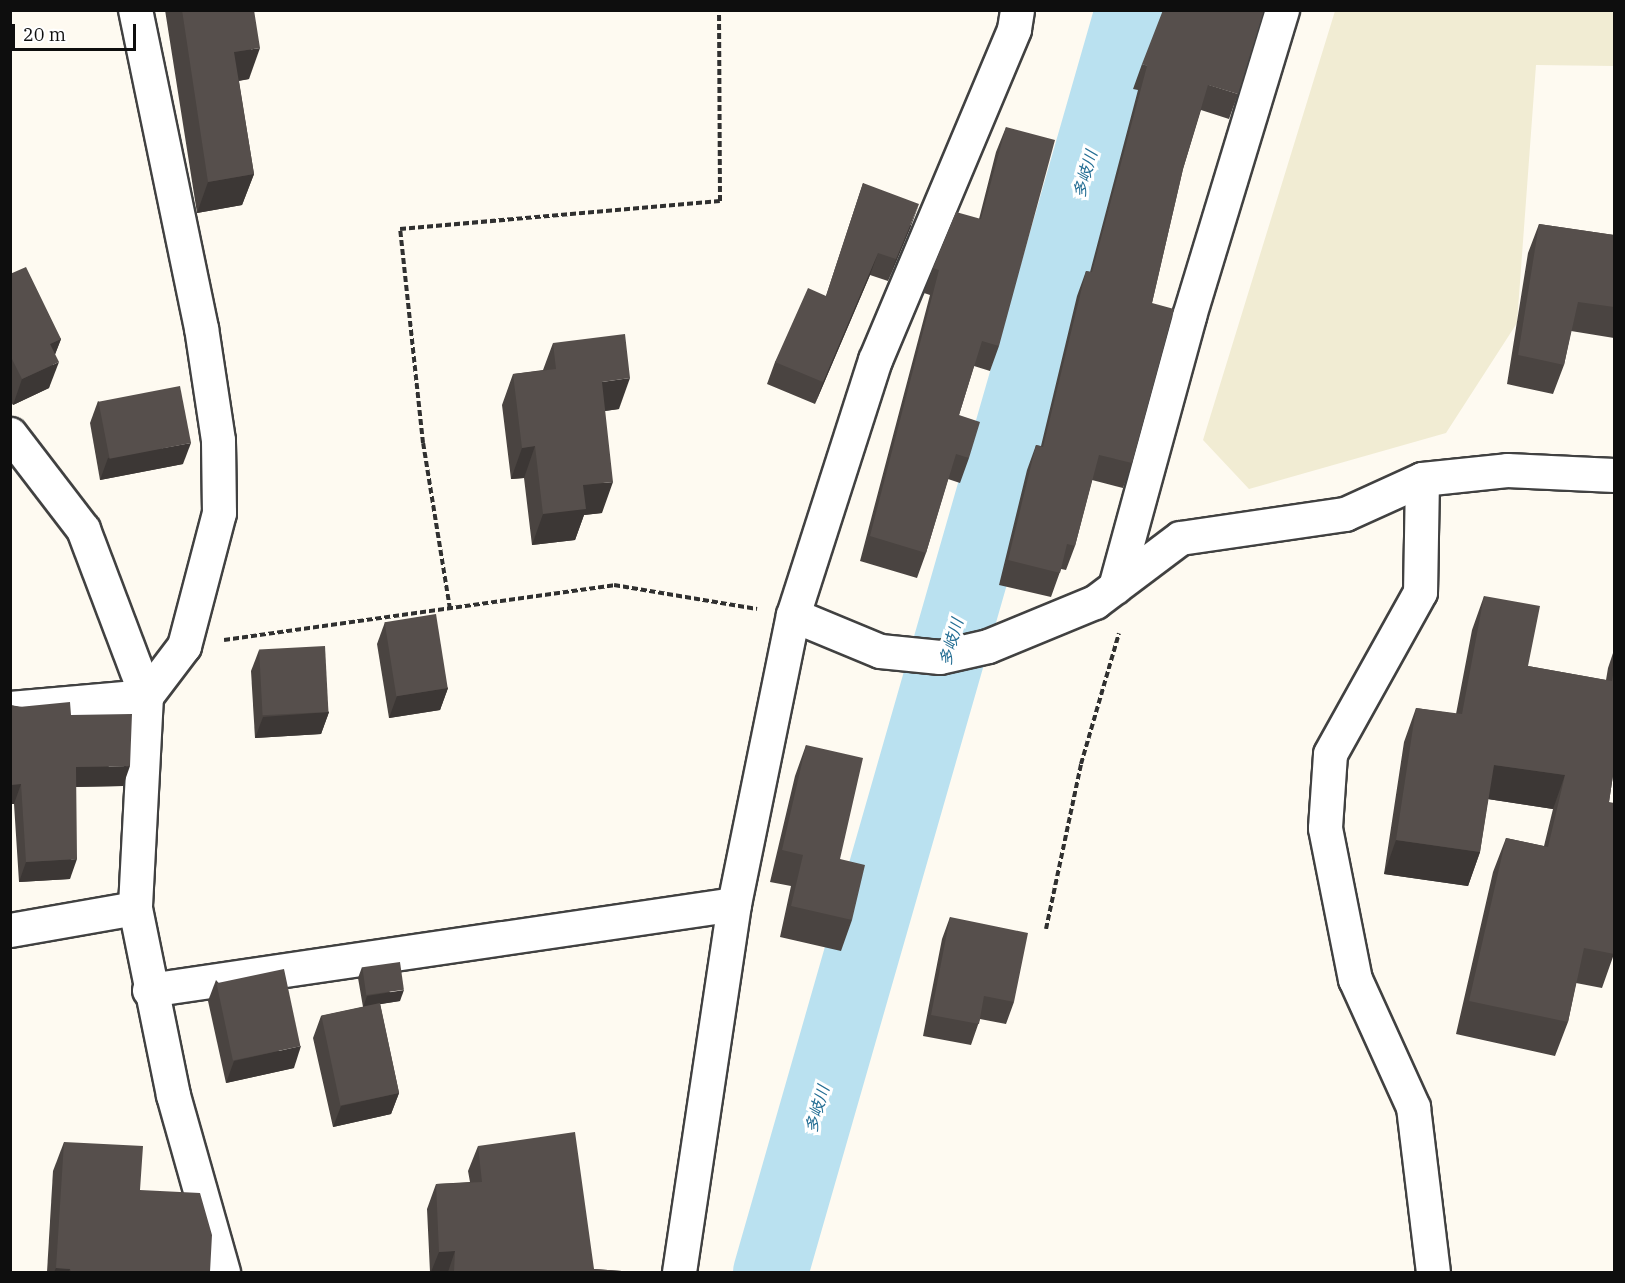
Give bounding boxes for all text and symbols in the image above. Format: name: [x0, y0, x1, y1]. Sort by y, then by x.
scale bar: [15, 12, 140, 50]
text: 20 m: [23, 23, 66, 46]
water label: 多岐川: [1069, 148, 1101, 200]
water label: 多岐川: [935, 616, 967, 668]
water label: 多岐川: [801, 1083, 833, 1135]

